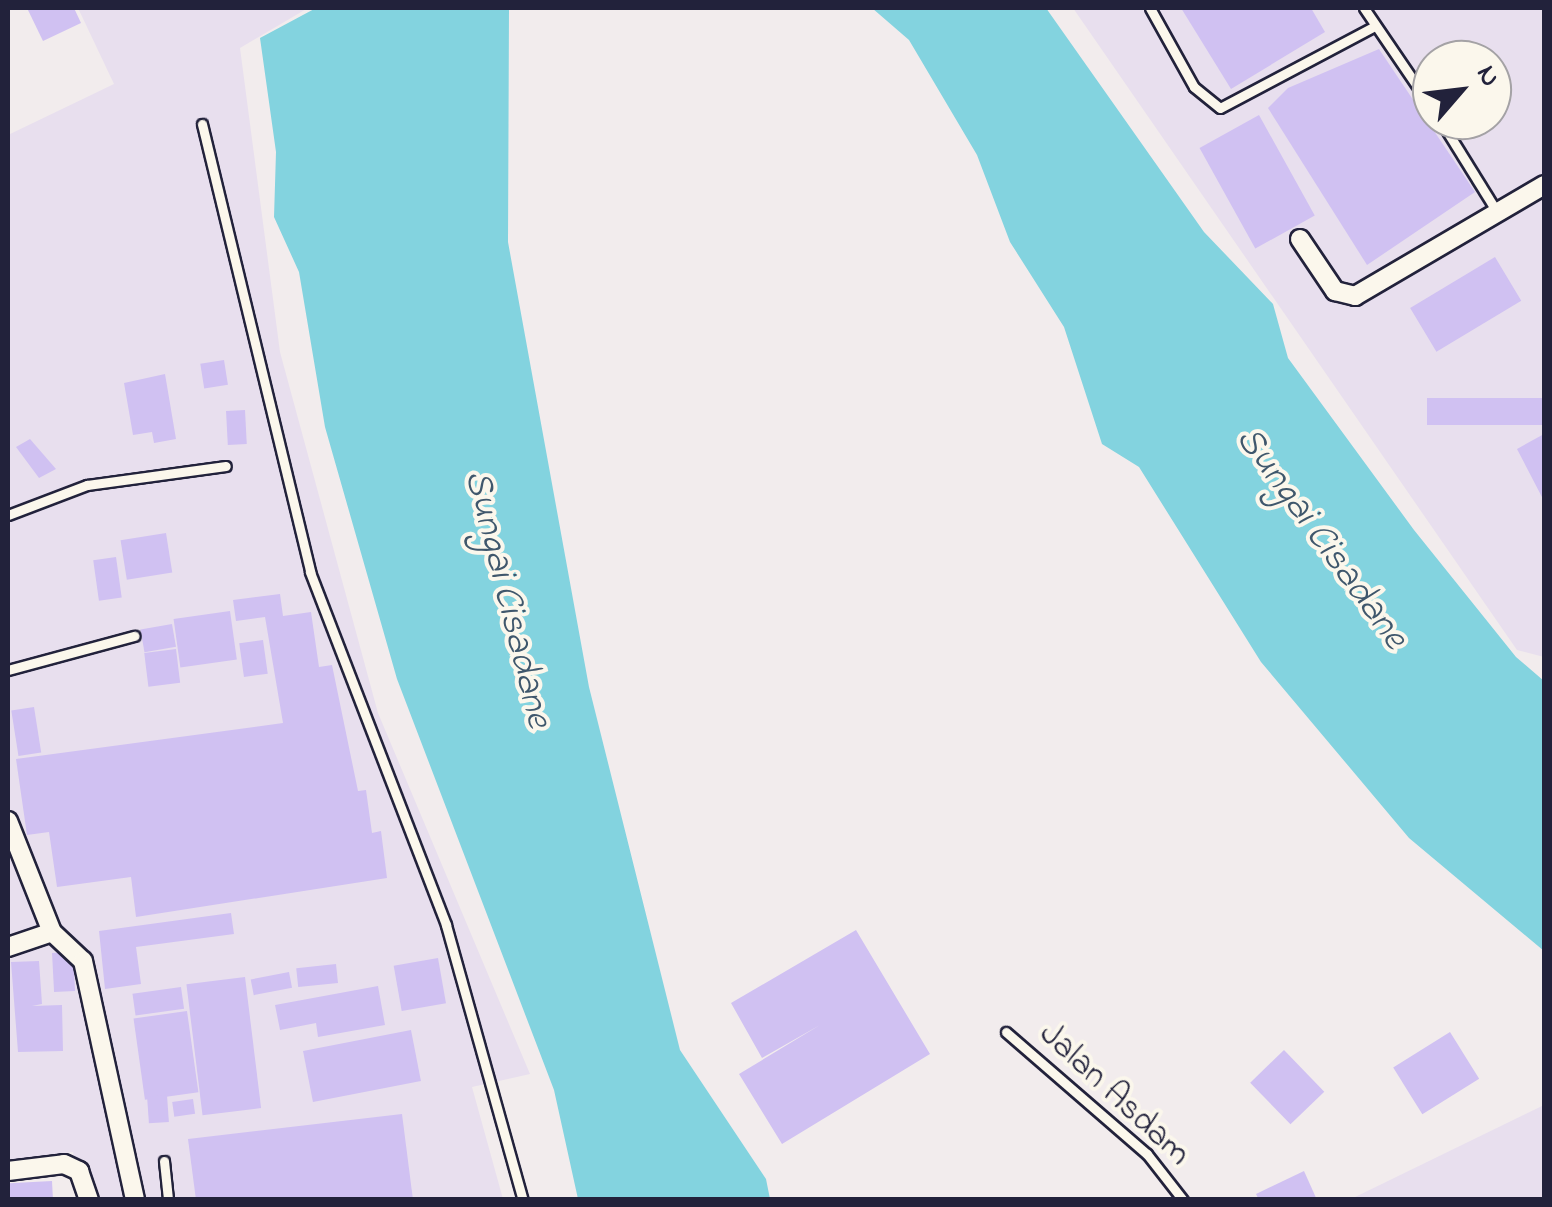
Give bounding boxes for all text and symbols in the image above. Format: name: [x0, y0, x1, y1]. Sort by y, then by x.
north arrow: [1412, 40, 1512, 140]
text: N: [1465, 59, 1510, 95]
water label: Sungai Cisadane: [1224, 419, 1416, 659]
water label: Sungai Cisadane: [452, 465, 560, 733]
street label: Jalan Asdam: [1030, 1014, 1198, 1176]

